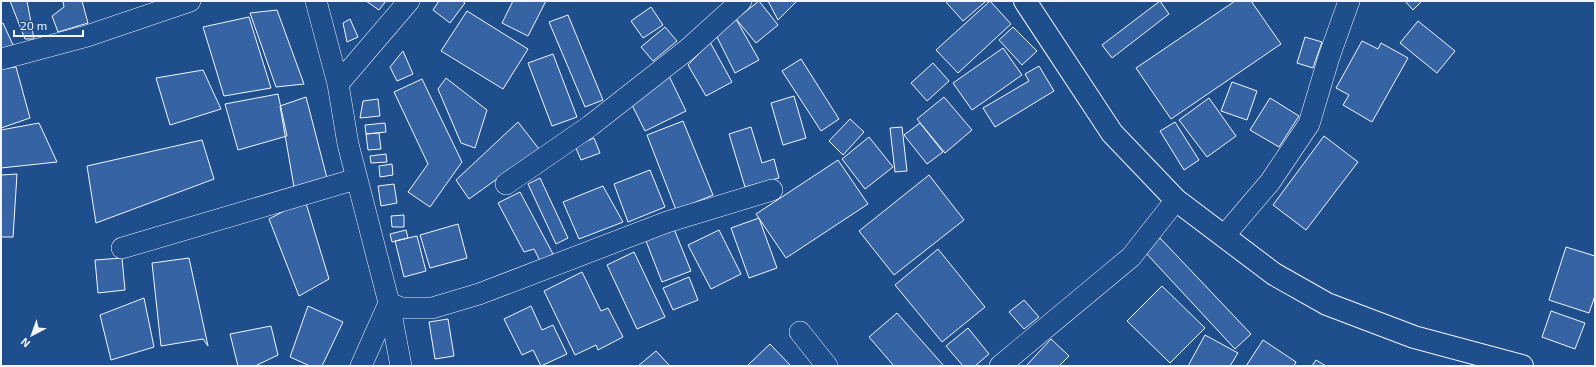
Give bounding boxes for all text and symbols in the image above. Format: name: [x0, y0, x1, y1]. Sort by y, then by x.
scale bar: [14, 12, 83, 38]
text: 20 m: [20, 18, 47, 32]
north arrow: [12, 315, 52, 355]
text: N: [18, 335, 32, 350]

